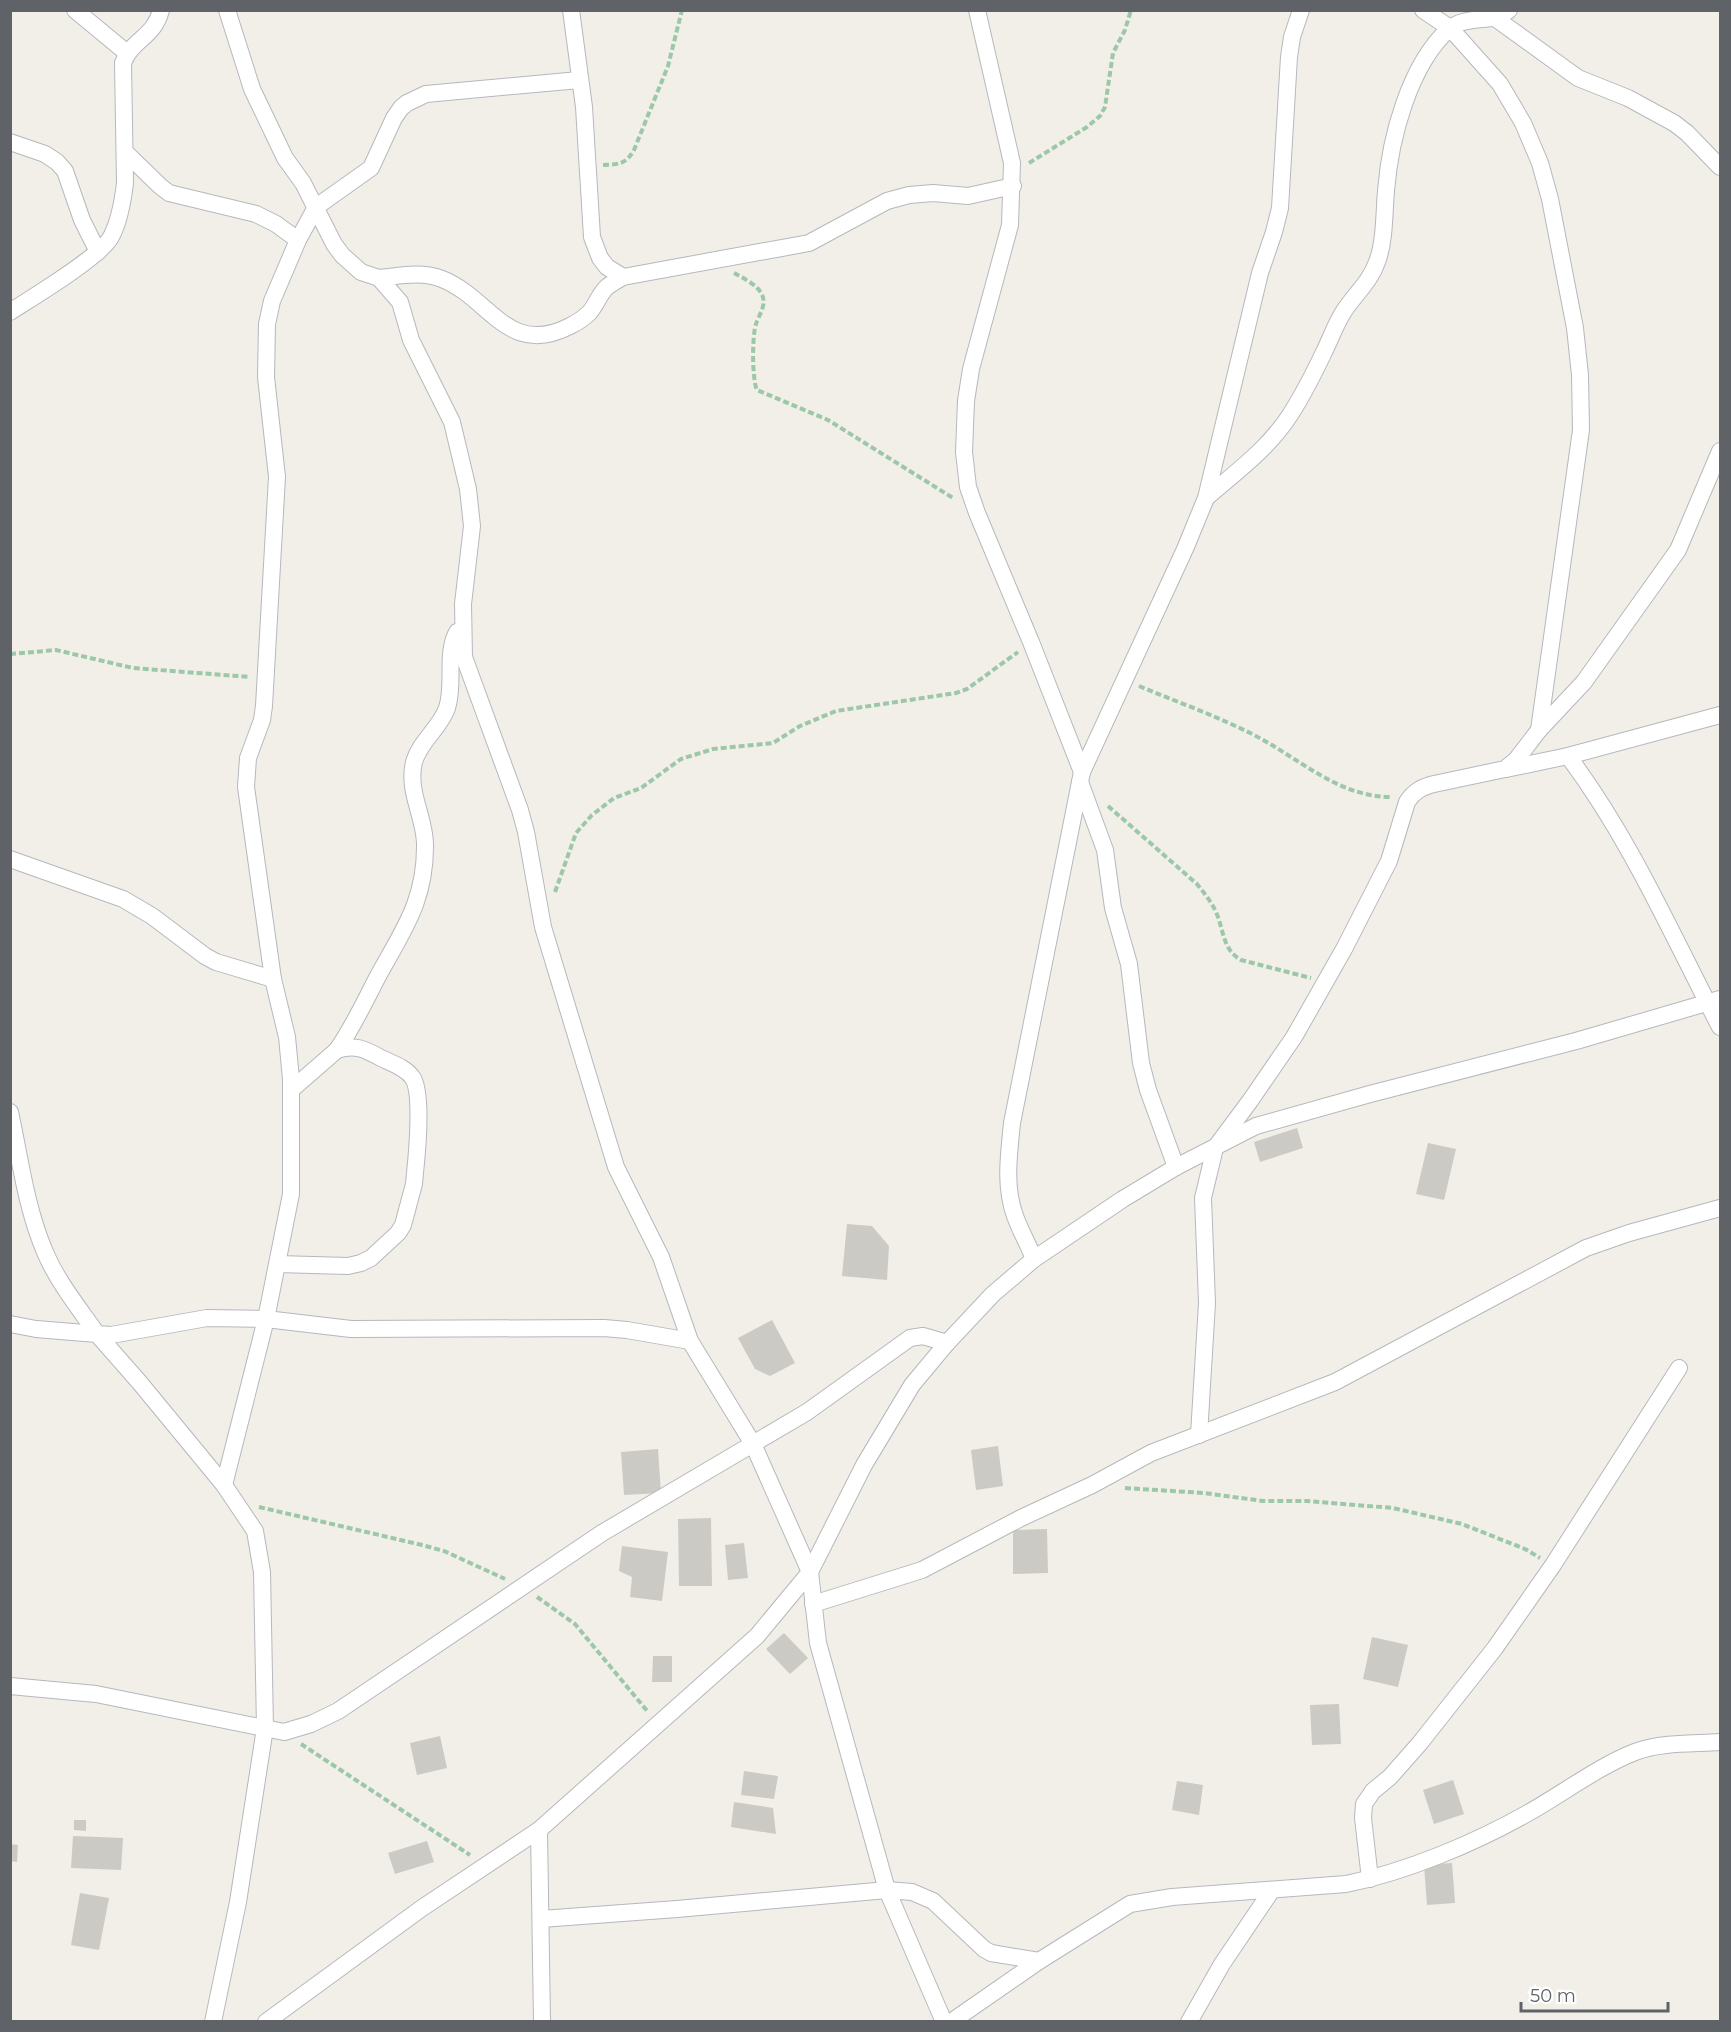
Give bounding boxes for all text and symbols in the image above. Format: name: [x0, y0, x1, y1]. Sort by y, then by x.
scale bar: [1521, 1975, 1668, 2013]
text: 50 m: [1530, 1985, 1576, 2007]

